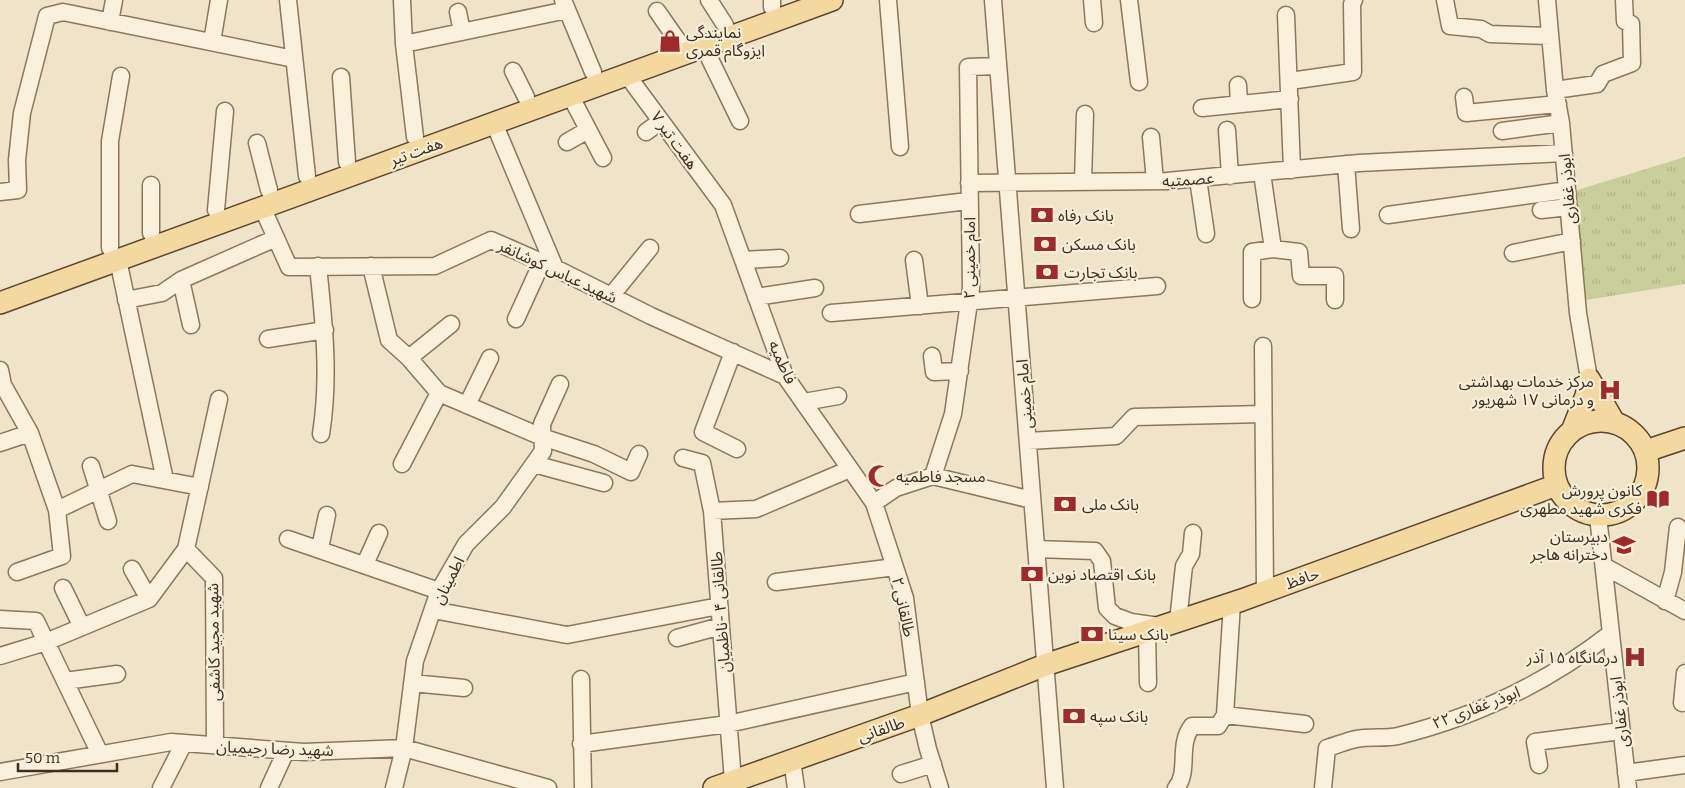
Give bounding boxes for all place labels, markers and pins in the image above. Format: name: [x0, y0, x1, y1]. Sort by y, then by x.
place label: نمایندگی ایزوگام قمری: [686, 23, 765, 63]
shop icon: نمایندگی ایزوگام قمری: [657, 28, 683, 54]
bank icon: بانک رفاه: [1029, 202, 1055, 228]
place label: بانک رفاه: [1058, 206, 1114, 225]
bank icon: بانک مسکن: [1032, 231, 1058, 257]
place label: بانک مسکن: [1062, 235, 1136, 254]
bank icon: بانک تجارت: [1034, 259, 1060, 285]
place label: بانک تجارت: [1064, 263, 1137, 282]
place label: مرکز خدمات بهداشتی و درمانی ۱۷ شهریور: [1459, 372, 1594, 409]
hospital icon: مرکز خدمات بهداشتی و درمانی ۱۷ شهریور: [1597, 377, 1623, 403]
mosque icon: مسجد فاطمیه: [866, 463, 892, 489]
place label: مسجد فاطمیه: [896, 467, 986, 486]
place label: کانون پرورش فکری شهید مطهری: [1520, 481, 1642, 518]
library icon: کانون پرورش فکری شهید مطهری: [1645, 486, 1671, 512]
bank icon: بانک ملی: [1052, 491, 1078, 517]
place label: بانک ملی: [1082, 495, 1139, 514]
place label: دبیرستان دخترانه هاجر: [1529, 527, 1608, 564]
school or university icon: دبیرستان دخترانه هاجر: [1611, 532, 1637, 558]
bank icon: بانک اقتصاد نوین: [1019, 561, 1045, 587]
place label: بانک اقتصاد نوین: [1048, 565, 1156, 584]
bank icon: بانک سینا: [1079, 621, 1105, 647]
place label: بانک سینا: [1108, 625, 1169, 644]
hospital icon: درمانگاه ۱۵ آذر: [1622, 644, 1648, 670]
place label: درمانگاه ۱۵ آذر: [1526, 648, 1618, 667]
bank icon: بانک سپه: [1061, 703, 1087, 729]
place label: بانک سپه: [1090, 707, 1148, 727]

